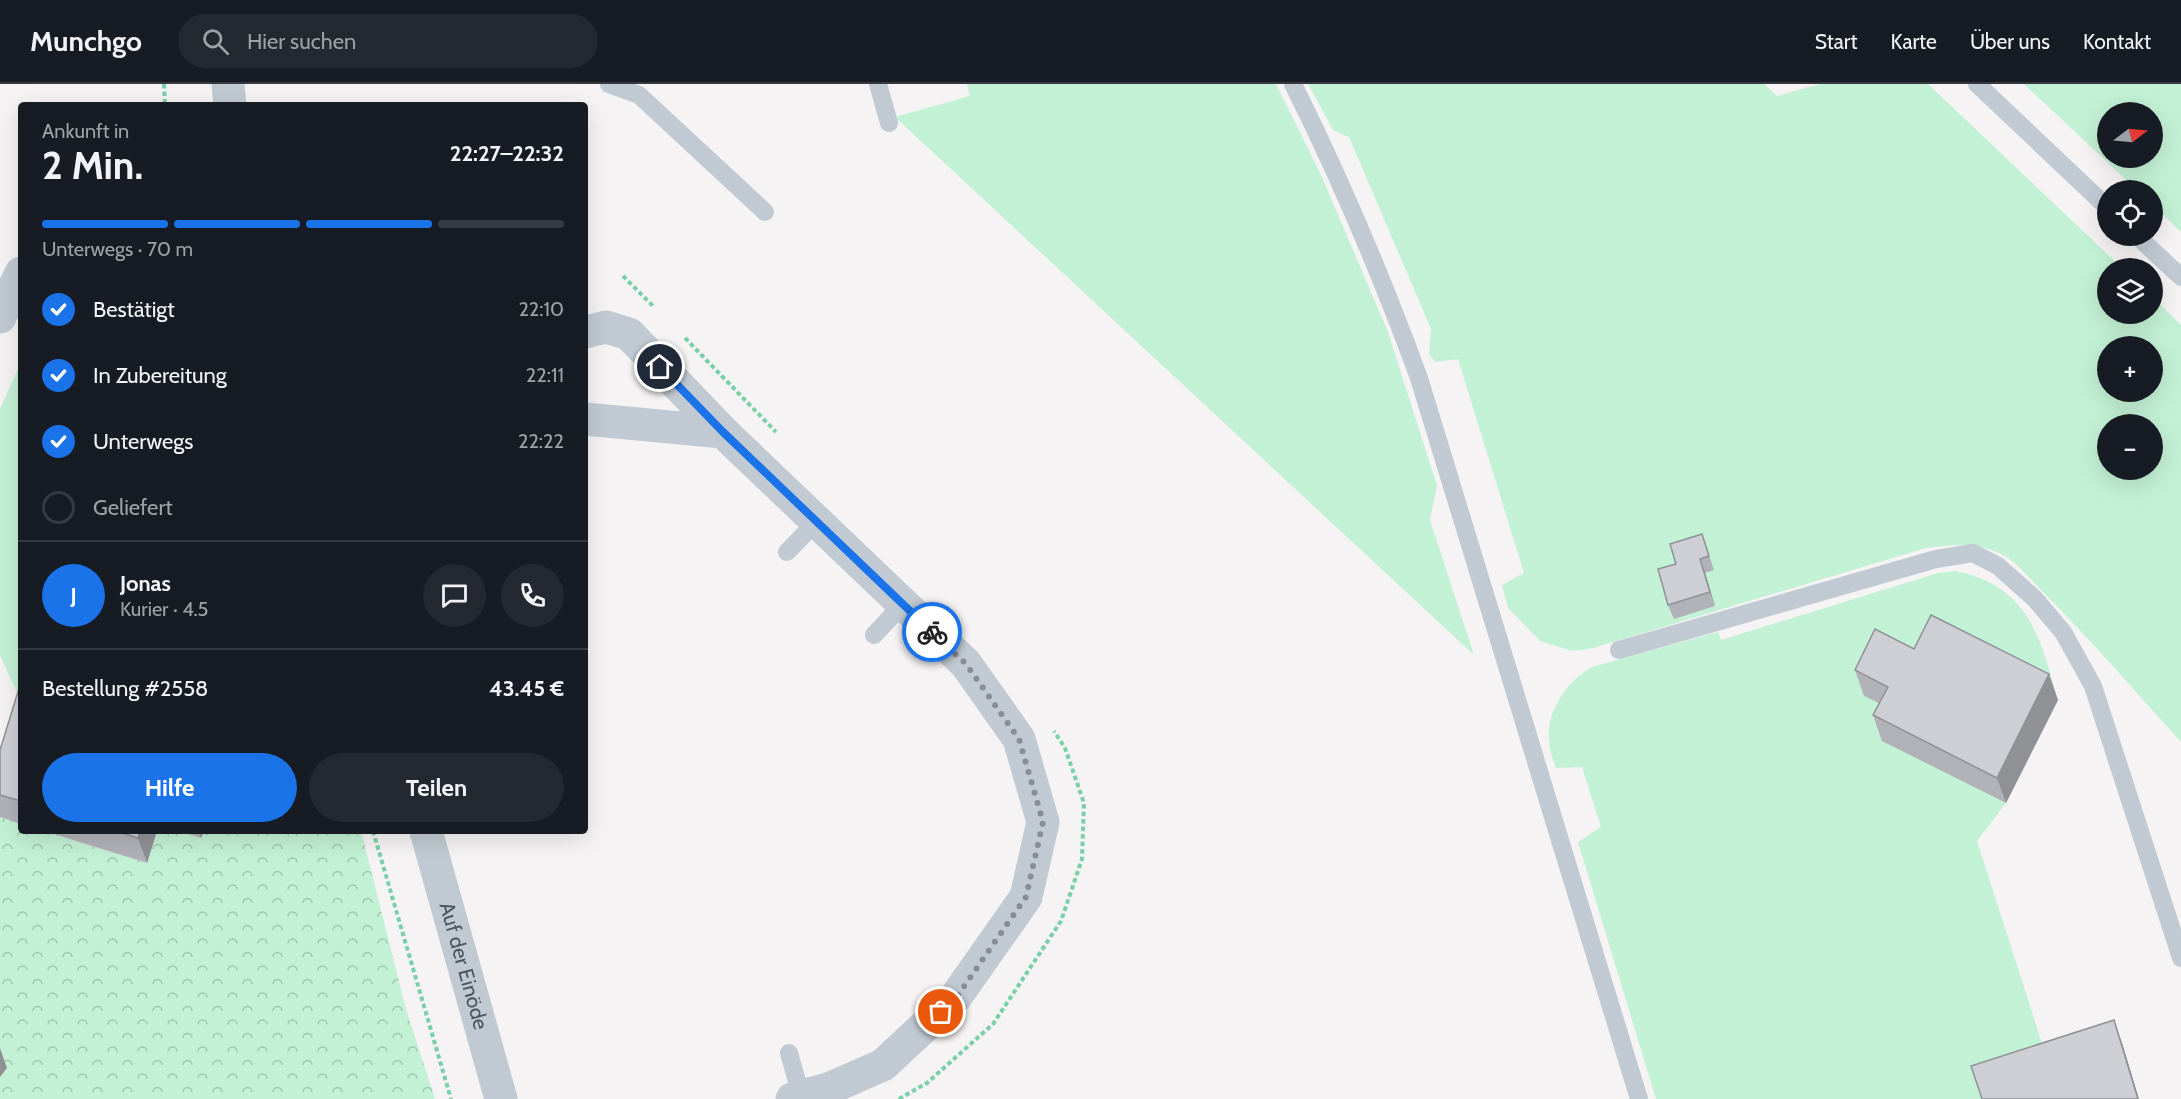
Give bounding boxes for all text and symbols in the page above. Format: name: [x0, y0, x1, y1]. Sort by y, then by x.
search box: [178, 14, 598, 68]
text: Munchgo: [30, 24, 142, 58]
icon: search: [199, 25, 232, 58]
text: Hier suchen: [247, 28, 356, 55]
text: Start: [1815, 29, 1858, 54]
text: Karte: [1891, 29, 1937, 54]
text: Über uns: [1970, 29, 2050, 54]
text: Kontakt: [2083, 29, 2151, 54]
north arrow: [2097, 102, 2163, 168]
map controls: [2097, 102, 2163, 480]
text: Ankunft in: [42, 119, 129, 143]
text: 22:27–22:32: [450, 140, 564, 167]
text: 2 Min.: [42, 141, 143, 189]
button: locate: [2097, 180, 2163, 246]
text: Unterwegs · 70 m: [42, 237, 193, 261]
button: layers: [2097, 258, 2163, 324]
icon: check: [42, 293, 75, 326]
text: Bestätigt: [93, 296, 175, 323]
text: 22:10: [518, 297, 564, 321]
button: +: [2097, 336, 2163, 402]
pin: [634, 341, 685, 392]
icon: home: [643, 350, 676, 383]
icon: check: [42, 359, 75, 392]
text: In Zubereitung: [93, 362, 227, 389]
text: 22:11: [526, 363, 564, 387]
button: −: [2097, 414, 2163, 480]
icon: check: [42, 425, 75, 458]
text: Unterwegs: [93, 428, 193, 455]
text: 22:22: [518, 429, 564, 453]
text: Geliefert: [93, 494, 173, 521]
button: chat: [423, 564, 486, 627]
button: phone: [501, 564, 564, 627]
text: Jonas: [120, 570, 171, 597]
text: J: [70, 582, 77, 609]
text: Kurier · 4.5: [120, 597, 208, 621]
courier: [902, 602, 962, 662]
icon: bike: [916, 616, 949, 649]
text: Bestellung #2558: [42, 675, 208, 702]
text: 43.45 €: [489, 675, 564, 702]
button: Hilfe: [42, 753, 297, 822]
button: Teilen: [309, 753, 564, 822]
street label: Auf der Einöde: [434, 899, 494, 1033]
pin: [915, 986, 966, 1037]
icon: bag: [924, 995, 957, 1028]

